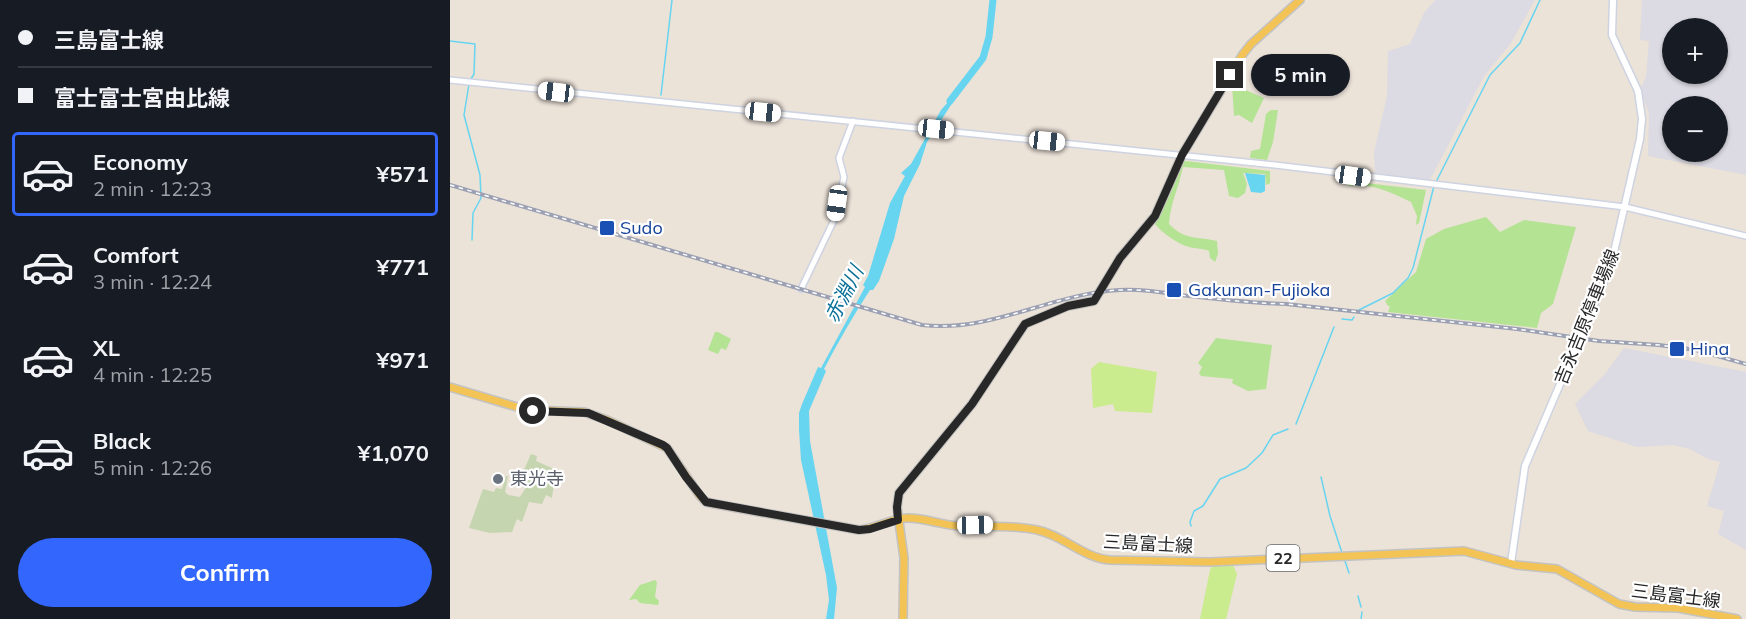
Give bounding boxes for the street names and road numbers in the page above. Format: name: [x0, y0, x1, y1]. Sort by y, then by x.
street label: 吉永吉原停車場線: [1549, 246, 1624, 388]
street label: 三島富士線: [1102, 530, 1194, 557]
road number: 22: [1266, 545, 1300, 571]
street label: 三島富士線: [1630, 579, 1722, 612]

